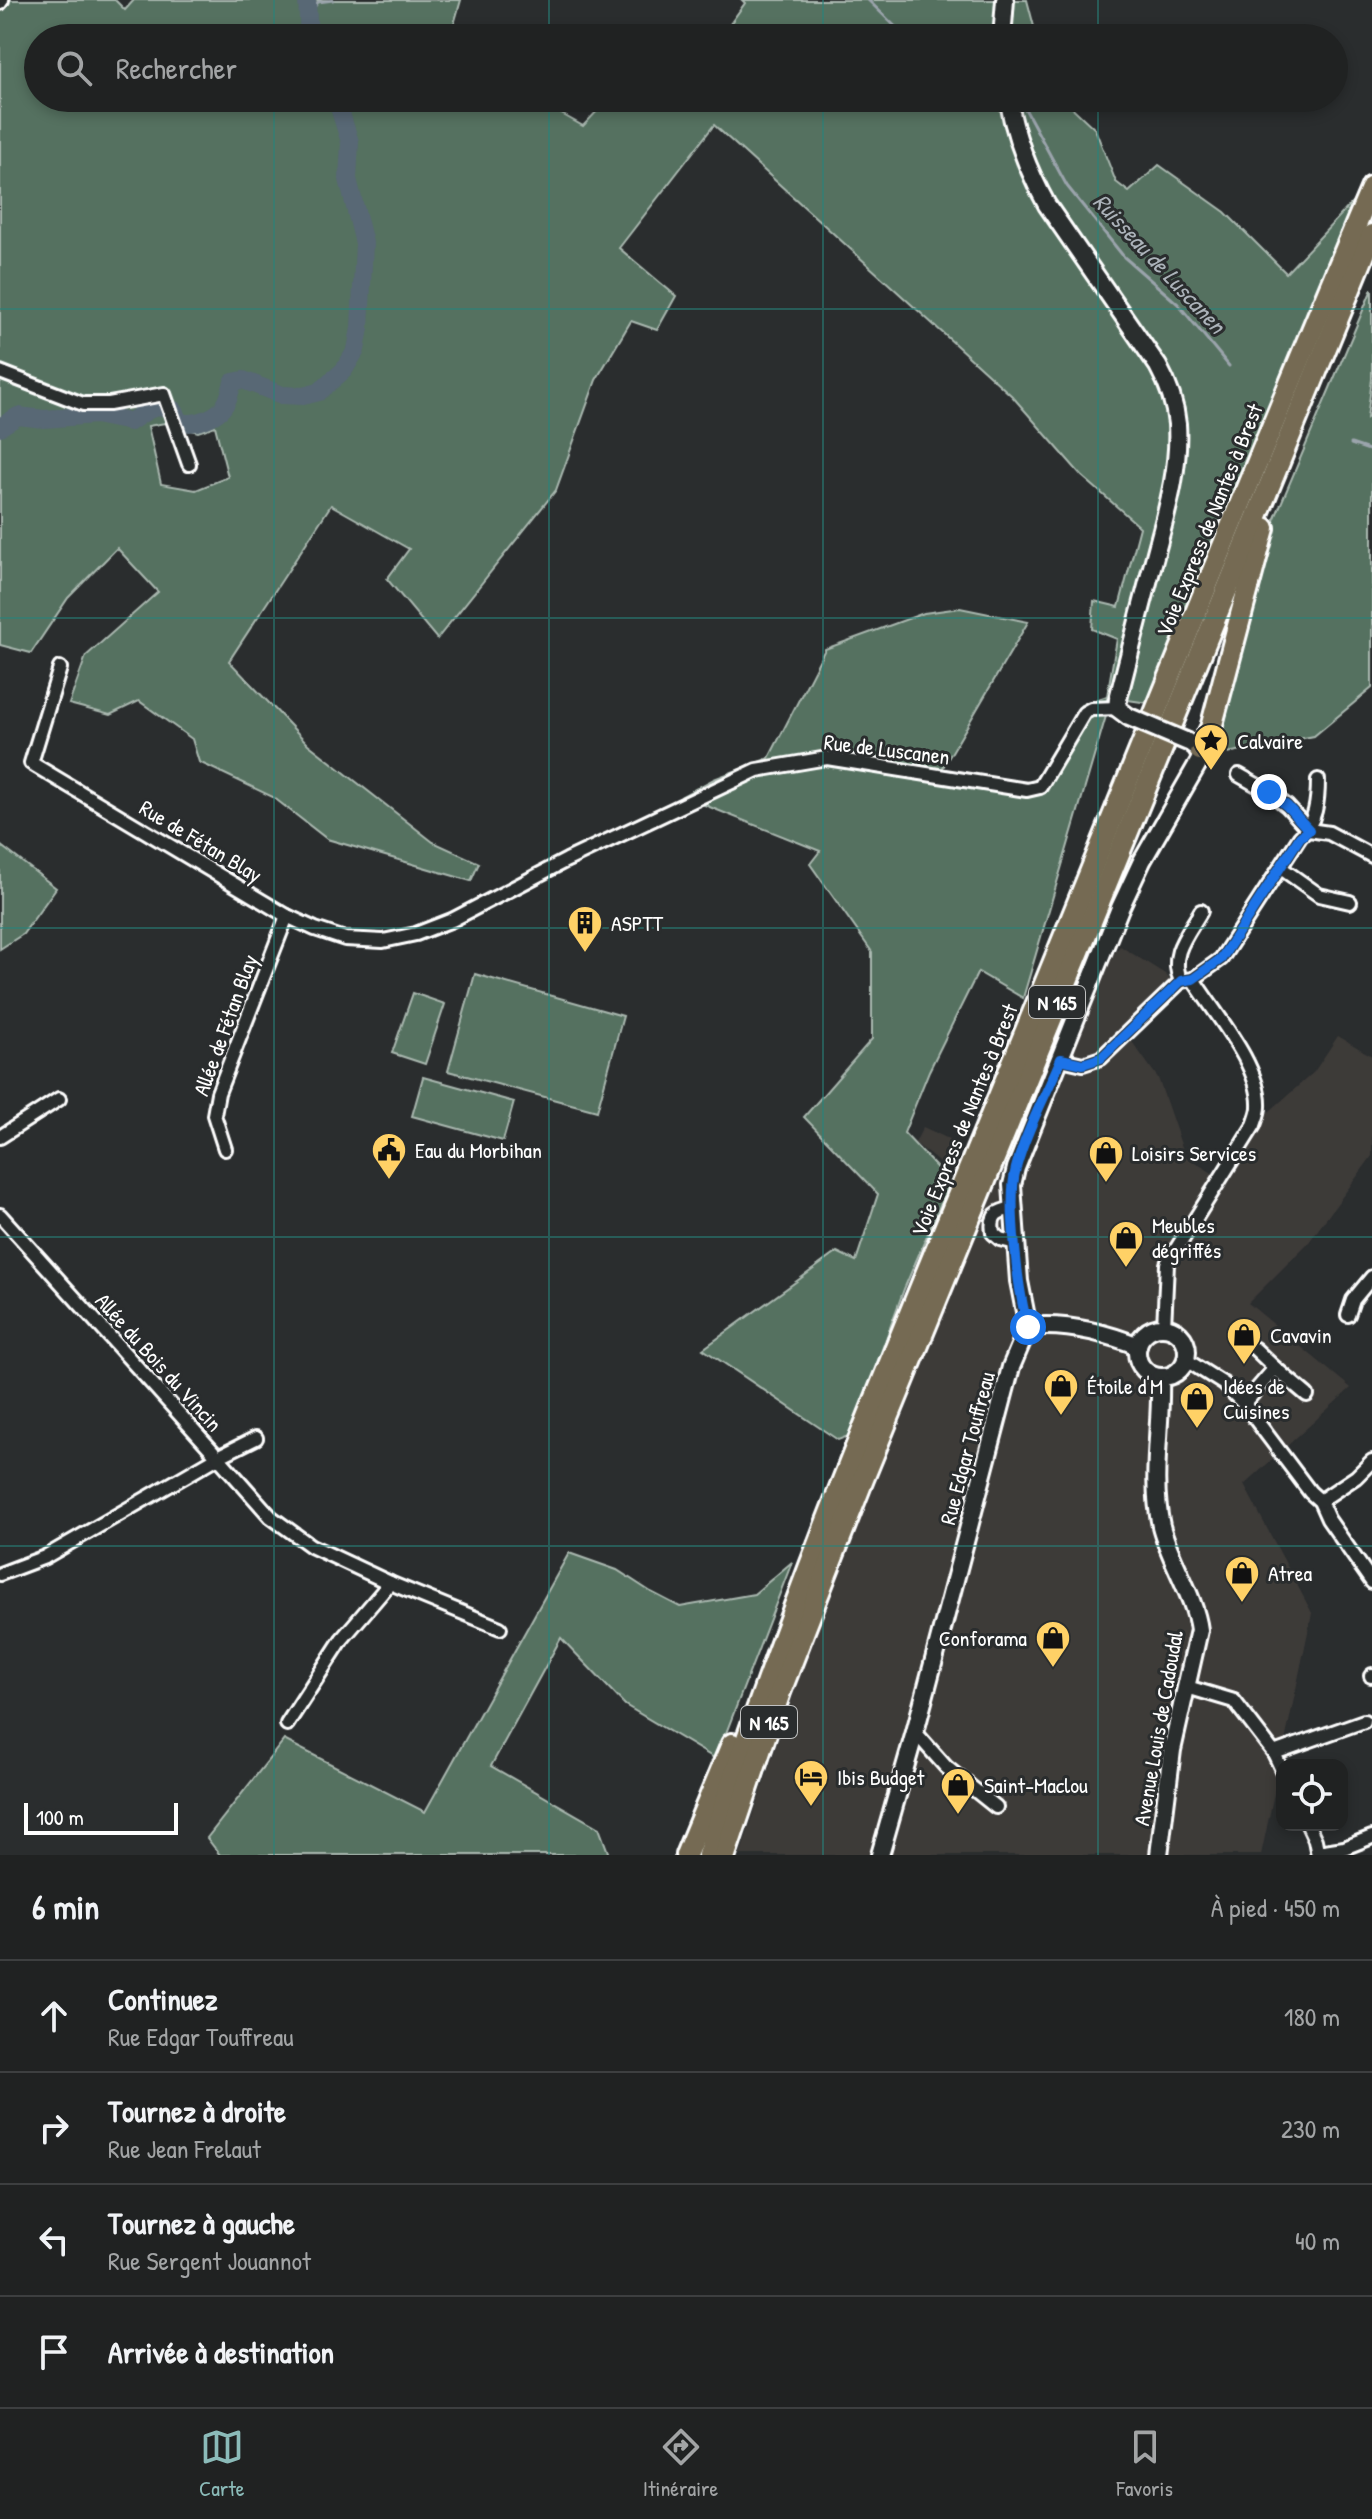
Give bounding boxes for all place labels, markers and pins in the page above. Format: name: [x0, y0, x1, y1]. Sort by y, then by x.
place icon: Calvaire: [1192, 722, 1230, 772]
place label: Calvaire: [1237, 726, 1303, 756]
building icon: ASPTT: [566, 904, 604, 954]
place label: ASPTT: [611, 908, 664, 938]
public building icon: Eau du Morbihan: [370, 1131, 408, 1181]
shop icon: Loisirs Services: [1087, 1134, 1125, 1184]
place label: Eau du Morbihan: [415, 1135, 542, 1165]
place label: Loisirs Services: [1132, 1138, 1256, 1168]
place label: Meubles dégriffés: [1152, 1210, 1221, 1265]
shop icon: Meubles dégriffés: [1107, 1219, 1145, 1269]
shop icon: Cavavin: [1225, 1316, 1263, 1366]
place label: Cavavin: [1270, 1320, 1332, 1350]
shop icon: Étoile d'M: [1042, 1367, 1080, 1417]
place label: Étoile d'M: [1087, 1371, 1163, 1401]
place label: Idées de Cuisines: [1223, 1371, 1289, 1426]
shop icon: Idées de Cuisines: [1178, 1380, 1216, 1430]
shop icon: Atrea: [1223, 1554, 1261, 1604]
place label: Atrea: [1268, 1558, 1313, 1588]
shop icon: Conforama: [1034, 1619, 1072, 1669]
place label: Conforama: [939, 1623, 1027, 1653]
hotel icon: Ibis Budget: [792, 1758, 830, 1808]
place label: Ibis Budget: [837, 1762, 925, 1792]
shop icon: Saint-Maclou: [939, 1766, 977, 1816]
place label: Saint-Maclou: [984, 1770, 1088, 1800]

